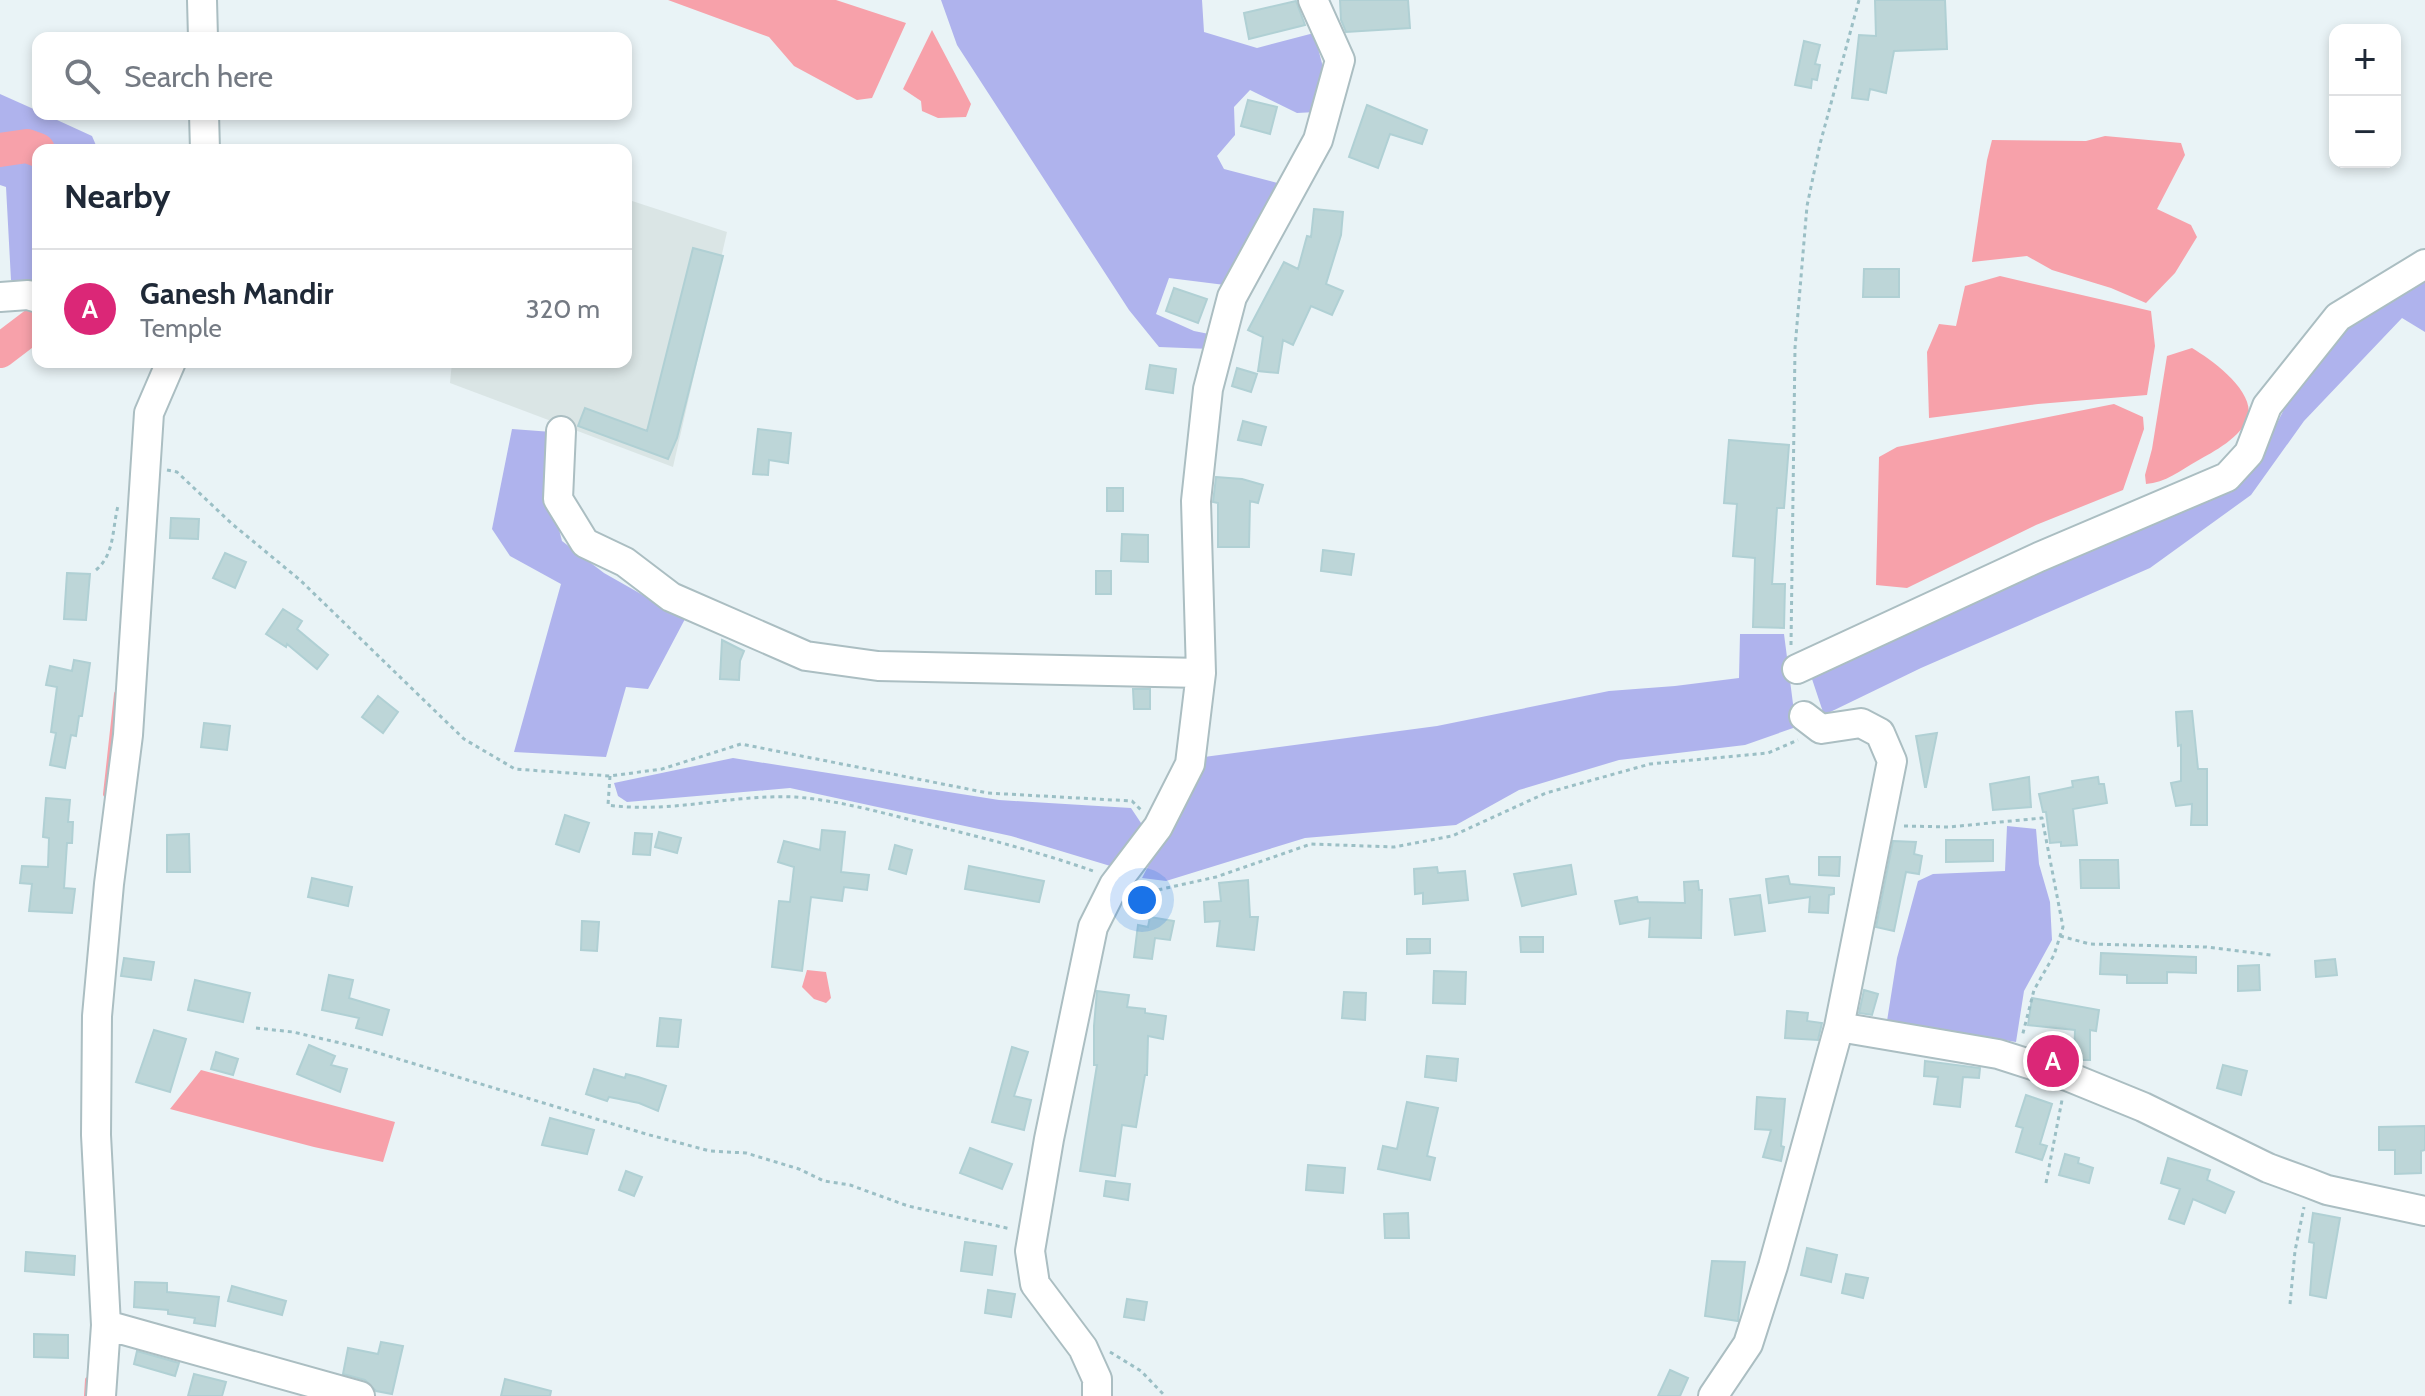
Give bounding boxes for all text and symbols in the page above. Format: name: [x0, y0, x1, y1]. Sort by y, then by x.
map controls: [2329, 24, 2401, 168]
button: +: [2329, 24, 2401, 96]
search box: [32, 32, 632, 120]
icon: search: [60, 54, 104, 98]
text: Search here: [124, 58, 273, 95]
button: −: [2329, 96, 2401, 168]
text: Nearby: [64, 175, 171, 217]
text: Ganesh Mandir: [140, 275, 333, 312]
text: A: [82, 293, 98, 325]
text: 320 m: [526, 293, 600, 325]
text: Temple: [140, 312, 222, 344]
your location: [1122, 880, 1162, 920]
pin: A: [2027, 1031, 2079, 1091]

